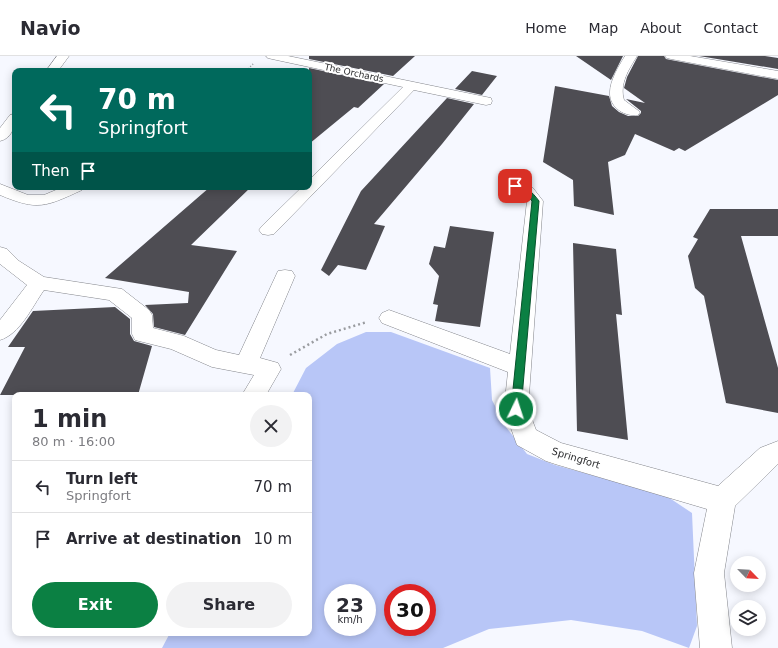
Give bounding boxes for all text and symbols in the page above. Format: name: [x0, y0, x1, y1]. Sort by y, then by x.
text: Navio: [20, 17, 81, 39]
text: Home: [525, 20, 567, 36]
text: Map: [589, 20, 618, 36]
text: About: [640, 20, 682, 36]
text: Contact: [704, 20, 758, 36]
street label: The Orchards: [322, 62, 385, 84]
text: 70 m: [98, 83, 176, 116]
icon: left: [32, 84, 84, 136]
text: Springfort: [98, 117, 188, 138]
icon: arrive: [77, 160, 99, 182]
text: Then: [32, 162, 69, 180]
pin: [498, 169, 532, 203]
icon: arrive: [504, 175, 526, 197]
position arrow: [495, 388, 537, 430]
text: 1 min: [32, 405, 107, 433]
button: close: [250, 405, 292, 447]
text: 80 m · 16:00: [32, 434, 115, 449]
street label: Springfort: [551, 445, 602, 471]
text: Turn left: [66, 470, 138, 488]
icon: left: [32, 476, 54, 498]
text: 70 m: [254, 478, 292, 496]
text: Springfort: [66, 488, 131, 503]
icon: arrive: [32, 528, 54, 550]
text: Arrive at destination: [66, 530, 241, 548]
text: 10 m: [254, 530, 292, 548]
north arrow: [730, 556, 766, 592]
map controls: [730, 556, 766, 636]
button: Exit: [32, 582, 158, 628]
button: Share: [166, 582, 292, 628]
speed limit sign: 30: [384, 584, 436, 636]
text: 23: [336, 593, 364, 617]
button: layers: [730, 600, 766, 636]
text: km/h: [337, 614, 363, 625]

